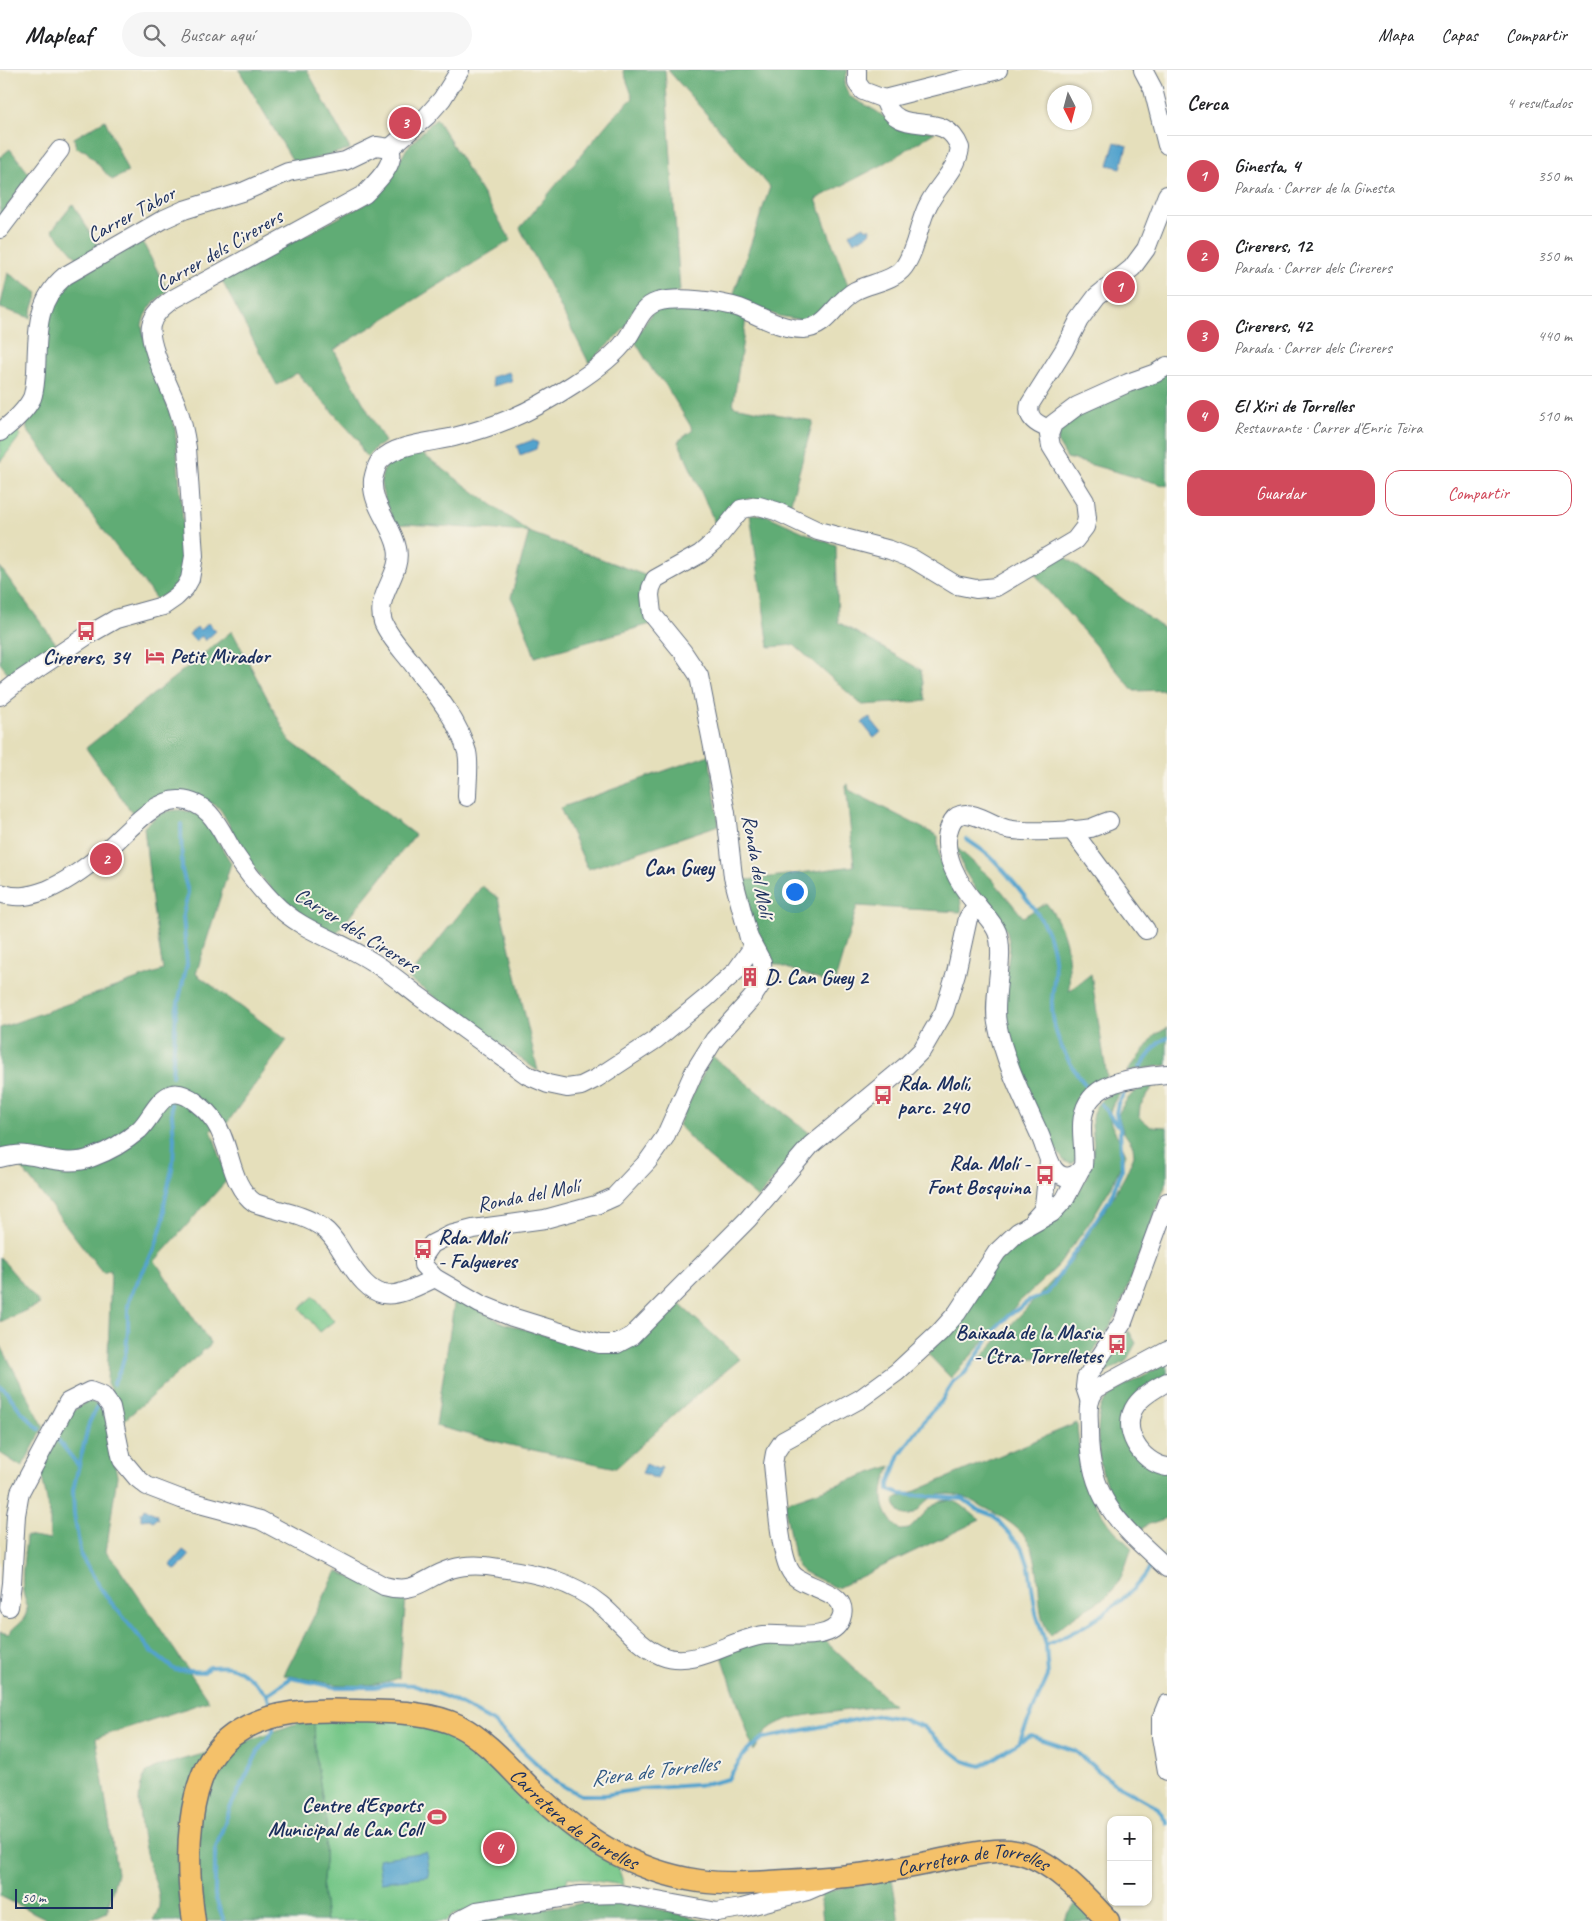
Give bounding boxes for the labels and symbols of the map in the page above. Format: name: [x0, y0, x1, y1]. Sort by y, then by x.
north arrow: [1047, 85, 1092, 130]
pin: 3: [389, 104, 421, 142]
street label: Carrer Tàbor: [82, 179, 181, 248]
street label: Carrer dels Cirerers: [151, 202, 289, 297]
pin: 1: [1103, 268, 1135, 306]
bus stop icon: Cirerers, 34: [75, 620, 97, 642]
place label: Petit Mirador: [170, 643, 272, 669]
place label: Cirerers, 34: [43, 644, 132, 670]
hotel icon: Petit Mirador: [144, 645, 166, 667]
street label: Ronda del Molí: [736, 813, 780, 923]
pin: 2: [90, 840, 122, 878]
district label: Can Guey: [644, 854, 716, 882]
your location: [782, 879, 808, 905]
street label: Carrer dels Cirerers: [290, 881, 426, 980]
place label: D. Can Guey 2: [765, 964, 870, 991]
building icon: D. Can Guey 2: [739, 966, 761, 988]
place label: Rda. Molí, parc. 240: [898, 1070, 971, 1120]
bus stop icon: Rda. Molí, parc. 240: [872, 1084, 894, 1106]
place label: Rda. Molí - Font Bosquina: [927, 1150, 1031, 1200]
bus stop icon: Rda. Molí - Font Bosquina: [1034, 1164, 1056, 1186]
street label: Ronda del Molí: [475, 1172, 585, 1218]
place label: Rda. Molí - Falgueres: [438, 1224, 519, 1274]
bus stop icon: Rda. Molí - Falgueres: [412, 1238, 434, 1260]
place label: Baixada de la Masia - Ctra. Torrelletes: [956, 1319, 1105, 1369]
bus stop icon: Baixada de la Masia - Ctra. Torrelletes: [1106, 1333, 1128, 1355]
water label: Riera de Torrelles: [589, 1749, 724, 1793]
street label: Carretera de Torrelles: [504, 1762, 644, 1876]
place label: Centre d'Esports Municipal de Can Coll: [268, 1792, 426, 1842]
sports icon: Centre d'Esports Municipal de Can Coll: [426, 1806, 448, 1828]
pin: 4: [483, 1829, 515, 1867]
street label: Carretera de Torrelles: [895, 1837, 1056, 1882]
scale bar: [15, 1886, 112, 1909]

